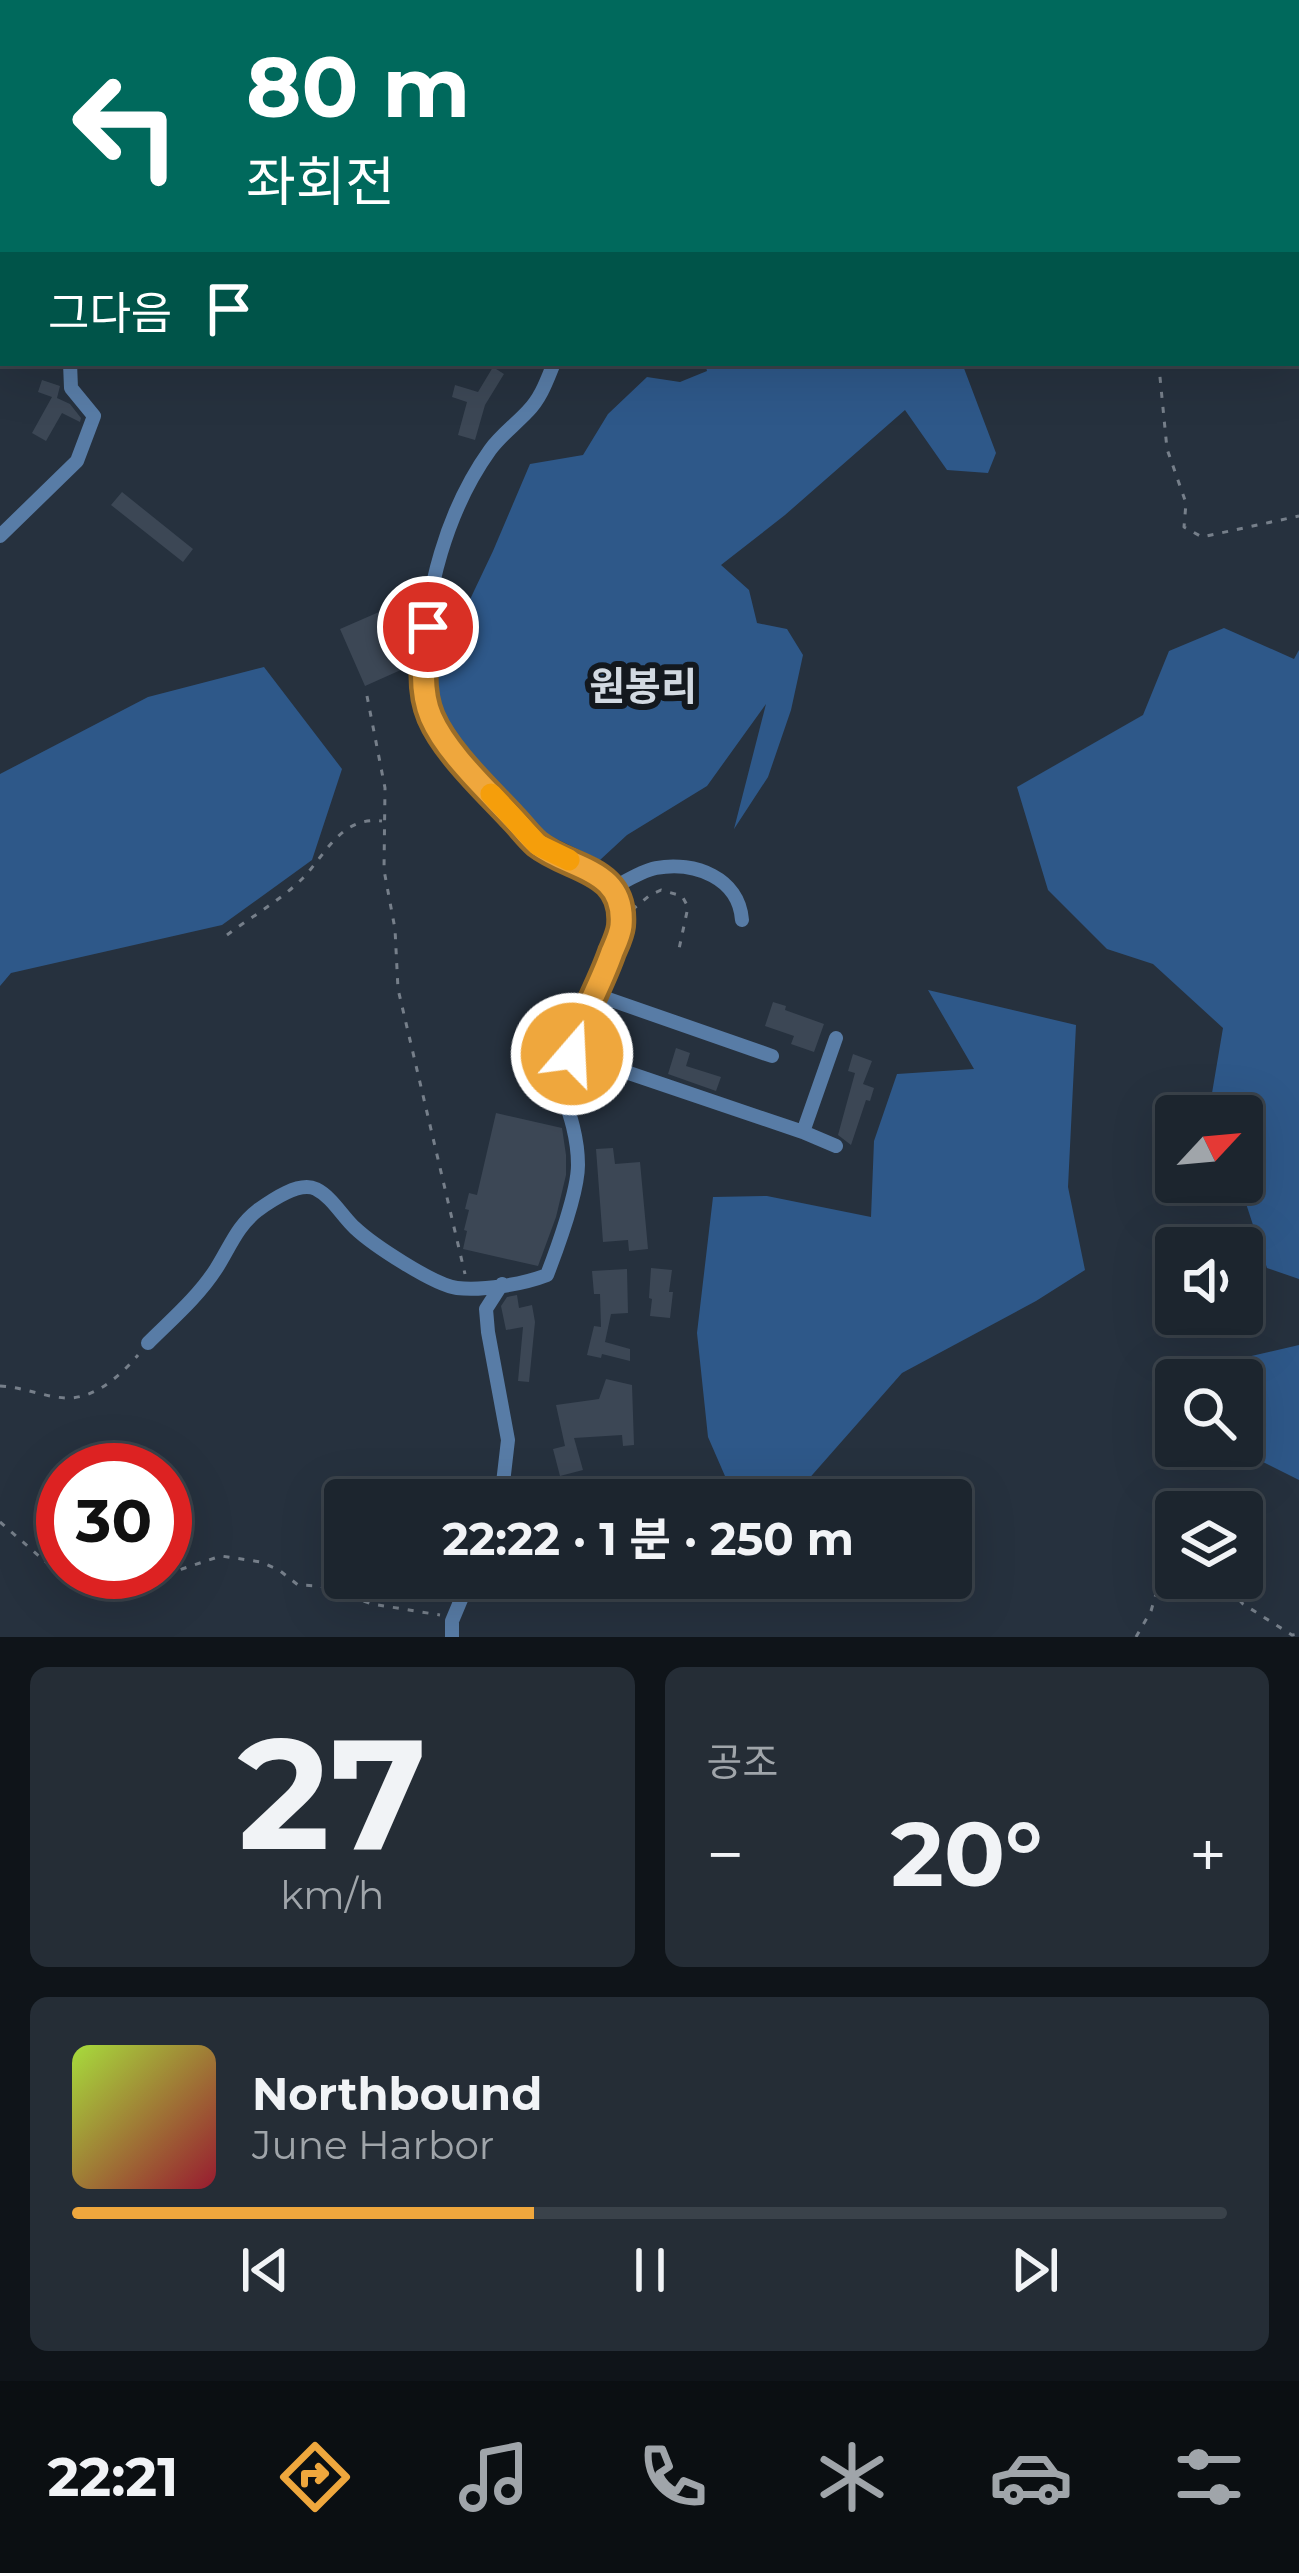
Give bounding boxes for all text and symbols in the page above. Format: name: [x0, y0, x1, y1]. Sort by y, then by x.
text: 80 m: [246, 36, 470, 138]
icon: left: [48, 48, 204, 204]
text: 좌회전: [246, 149, 395, 215]
icon: arrive: [196, 276, 262, 342]
text: 그다음: [48, 285, 172, 340]
pin: [377, 576, 479, 678]
icon: arrive: [395, 594, 461, 660]
district label: 원봉리: [589, 662, 697, 710]
position arrow: [509, 991, 635, 1117]
north arrow: [1155, 1095, 1263, 1203]
map controls: [1155, 1095, 1263, 1599]
button: sound: [1155, 1227, 1263, 1335]
button: search: [1155, 1359, 1263, 1467]
speed limit sign: 30: [36, 1443, 192, 1599]
button: layers: [1155, 1491, 1263, 1599]
text: 22:22 · 1 분 · 250 m: [442, 1511, 854, 1566]
text: 27: [238, 1698, 427, 1888]
text: 공조: [707, 1738, 778, 1786]
text: 20°: [891, 1799, 1043, 1909]
text: −: [707, 1814, 744, 1895]
text: +: [1189, 1814, 1227, 1895]
text: km/h: [280, 1871, 384, 1919]
text: Northbound: [252, 2066, 542, 2121]
text: June Harbor: [252, 2121, 494, 2169]
icon: previous: [232, 2237, 298, 2303]
icon: pause: [617, 2237, 683, 2303]
icon: next: [1002, 2237, 1068, 2303]
icon: directions: [273, 2435, 357, 2519]
icon: music: [452, 2435, 536, 2519]
icon: phone: [631, 2435, 715, 2519]
icon: climate: [810, 2435, 894, 2519]
icon: car: [989, 2435, 1073, 2519]
icon: filters: [1167, 2435, 1251, 2519]
text: 22:21: [47, 2444, 178, 2510]

